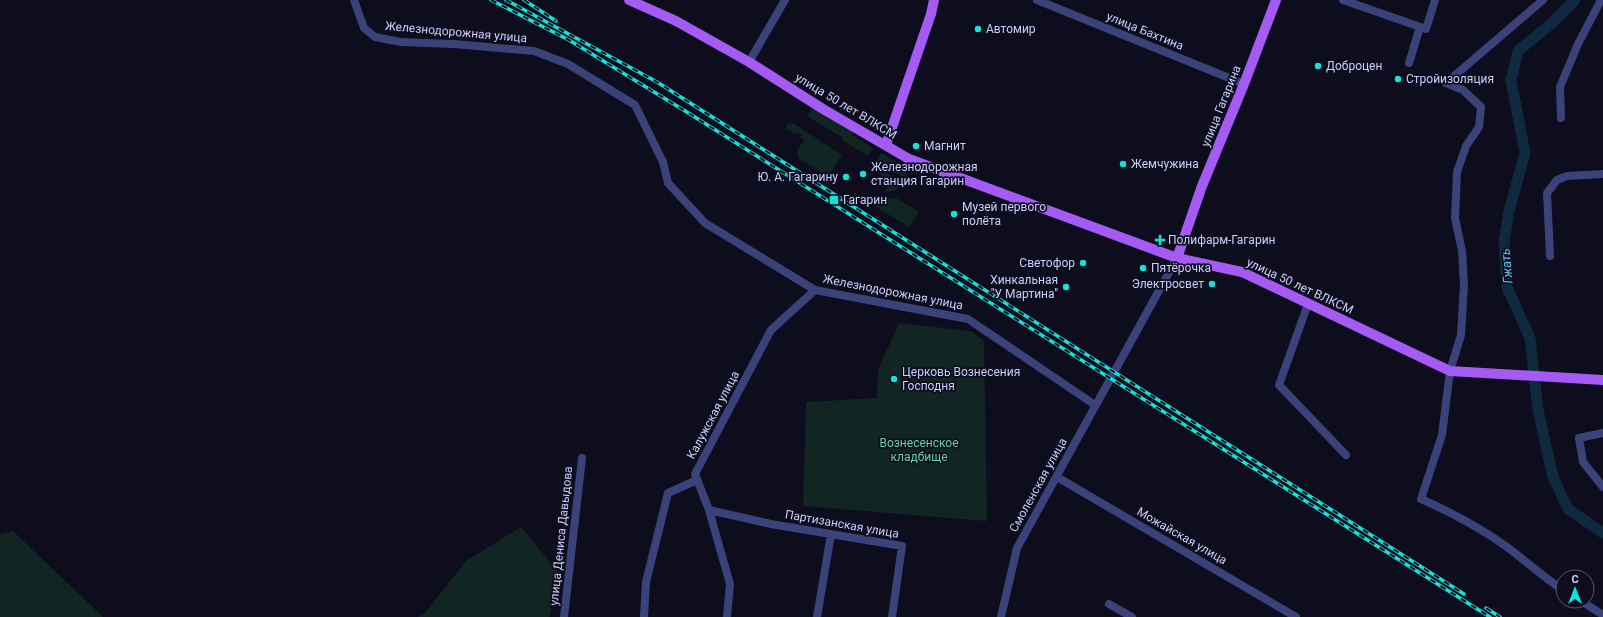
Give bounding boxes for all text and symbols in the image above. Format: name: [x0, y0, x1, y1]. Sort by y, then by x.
street label: улица Бахтина: [1104, 9, 1186, 53]
street label: Железнодорожная улица: [384, 19, 528, 45]
place label: Автомир: [986, 22, 1036, 36]
marker: Автомир: [973, 24, 983, 34]
place label: Доброцен: [1326, 59, 1382, 73]
marker: Доброцен: [1313, 61, 1323, 71]
street label: улица Гагарина: [1198, 63, 1244, 149]
street label: улица 50 лет ВЛКСМ: [793, 70, 899, 142]
place label: Стройизоляция: [1406, 72, 1494, 86]
marker: Стройизоляция: [1393, 74, 1403, 84]
place label: Магнит: [924, 139, 966, 153]
marker: Магнит: [911, 141, 921, 151]
place label: Жемчужина: [1131, 157, 1199, 171]
marker: Жемчужина: [1118, 159, 1128, 169]
place label: Железнодорожная станция Гагарин: [871, 160, 978, 188]
marker: Железнодорожная станция Гагарин: [858, 169, 868, 179]
place label: Ю. А. Гагарину: [757, 170, 838, 184]
marker: Ю. А. Гагарину: [841, 172, 851, 182]
place label: Гагарин: [843, 193, 887, 207]
marker: Гагарин: [828, 194, 840, 206]
place label: Музей первого полёта: [962, 200, 1046, 228]
marker: Музей первого полёта: [949, 209, 959, 219]
place label: Полифарм-Гагарин: [1168, 233, 1275, 247]
marker: Полифарм-Гагарин: [1155, 235, 1165, 245]
water label: Гжать: [1497, 248, 1516, 284]
street label: улица 50 лет ВЛКСМ: [1244, 255, 1356, 317]
place label: Светофор: [1019, 256, 1075, 270]
marker: Светофор: [1078, 258, 1088, 268]
place label: Пятёрочка: [1151, 261, 1211, 275]
marker: Пятёрочка: [1138, 263, 1148, 273]
street label: Железнодорожная улица: [822, 272, 964, 312]
place label: Хинкальная "У Мартина": [990, 273, 1058, 301]
place label: Электросвет: [1132, 277, 1204, 291]
marker: Электросвет: [1207, 279, 1217, 289]
marker: Хинкальная "У Мартина": [1061, 282, 1071, 292]
place label: Церковь Вознесения Господня: [902, 365, 1020, 393]
street label: Калужская улица: [684, 369, 742, 461]
marker: Церковь Вознесения Господня: [889, 374, 899, 384]
street label: Смоленская улица: [1006, 435, 1070, 535]
park label: Вознесенское кладбище: [879, 436, 959, 464]
street label: улица Дениса Давыдова: [547, 466, 575, 606]
street label: Можайская улица: [1134, 505, 1230, 567]
street label: Партизанская улица: [784, 507, 900, 541]
north arrow: [1555, 569, 1595, 609]
text: С: [1571, 573, 1579, 586]

